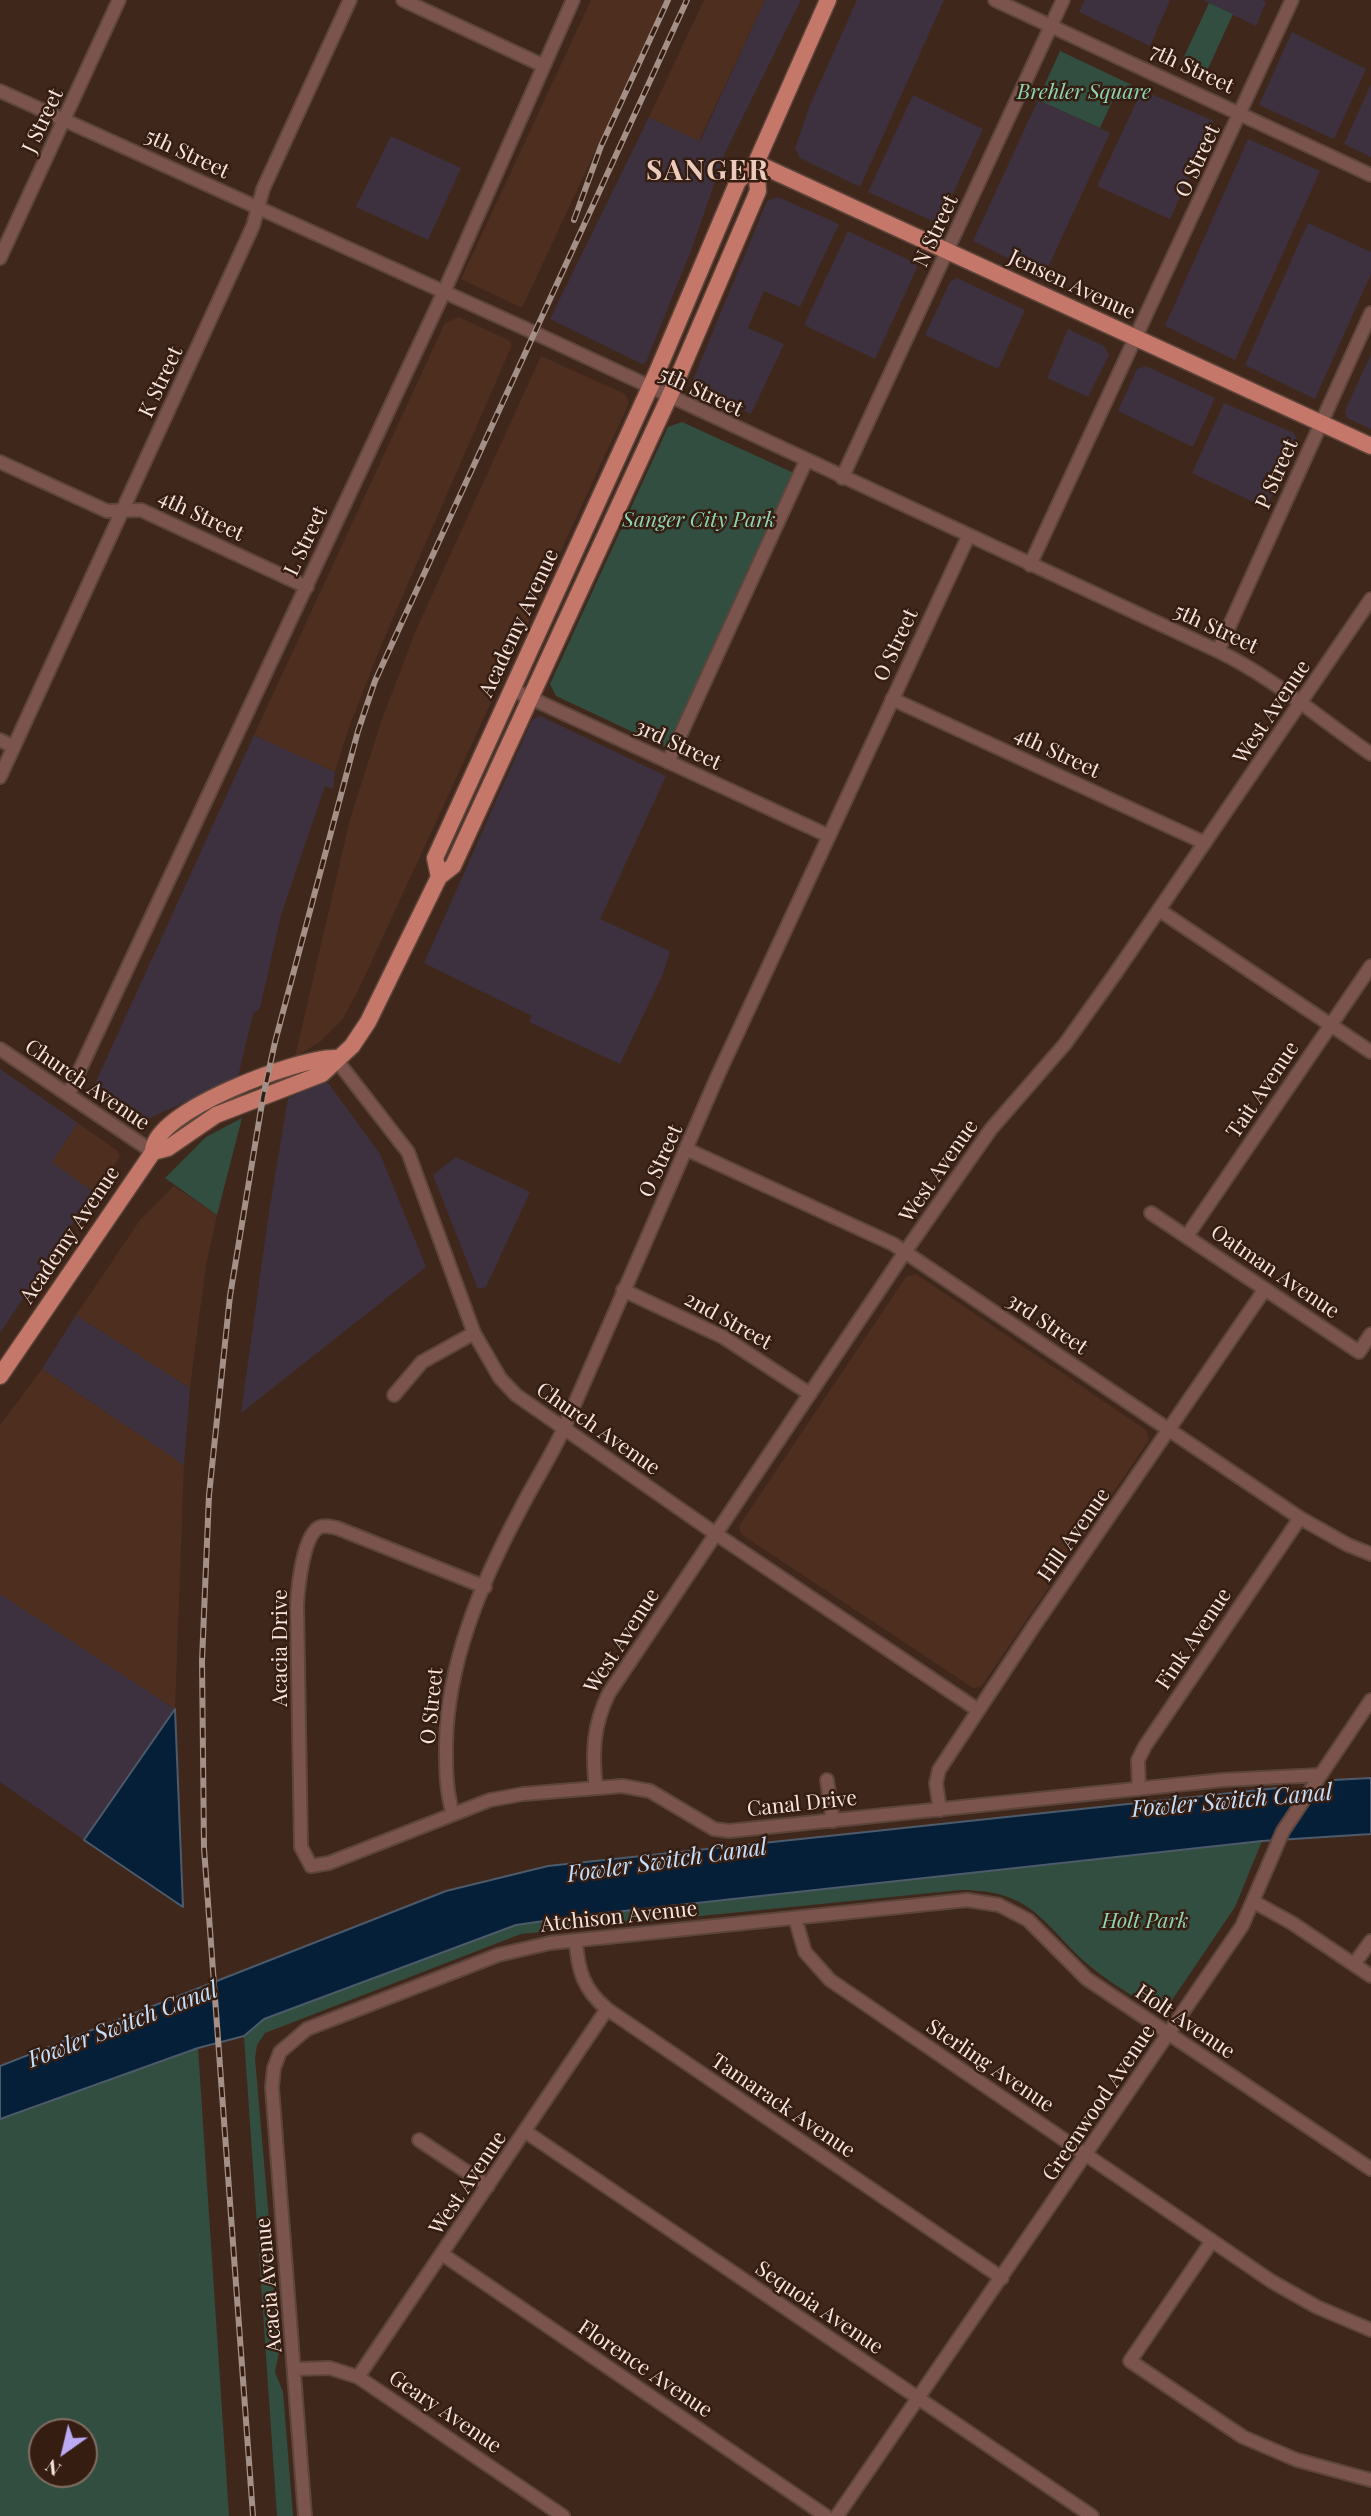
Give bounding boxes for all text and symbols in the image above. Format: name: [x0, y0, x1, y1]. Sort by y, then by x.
street label: 7th Street: [1146, 39, 1238, 99]
park label: Brehler Square: [1017, 79, 1151, 105]
street label: J Street: [17, 85, 69, 157]
street label: O Street: [1170, 121, 1226, 201]
street label: 5th Street: [141, 124, 233, 184]
district label: SANGER: [647, 154, 769, 188]
street label: N Street: [908, 191, 964, 271]
street label: Jensen Avenue: [1005, 245, 1139, 325]
street label: K Street: [134, 343, 188, 421]
street label: 5th Street: [655, 362, 747, 422]
street label: P Street: [1250, 435, 1304, 513]
street label: 4th Street: [154, 485, 248, 547]
street label: L Street: [279, 502, 333, 580]
park label: Sanger City Park: [622, 507, 776, 533]
street label: Academy Avenue: [474, 545, 564, 701]
street label: 5th Street: [1170, 599, 1262, 659]
street label: O Street: [868, 605, 924, 685]
street label: West Avenue: [1228, 655, 1316, 769]
street label: 3rd Street: [631, 714, 725, 776]
street label: 4th Street: [1010, 722, 1104, 784]
street label: Church Avenue: [20, 1034, 154, 1136]
street label: Tait Avenue: [1221, 1037, 1305, 1143]
street label: West Avenue: [894, 1115, 984, 1227]
street label: O Street: [634, 1121, 688, 1201]
street label: Academy Avenue: [15, 1162, 125, 1308]
street label: Oatman Avenue: [1206, 1220, 1344, 1324]
street label: 2nd Street: [680, 1287, 776, 1355]
street label: 3rd Street: [1002, 1288, 1092, 1360]
street label: Church Avenue: [531, 1377, 665, 1481]
street label: Hill Avenue: [1033, 1483, 1115, 1587]
street label: West Avenue: [579, 1584, 665, 1698]
street label: Fink Avenue: [1151, 1584, 1237, 1694]
street label: Acacia Drive: [267, 1589, 293, 1707]
street label: O Street: [415, 1666, 449, 1746]
water label: Fowler Switch Canal: [1131, 1778, 1333, 1824]
street label: Canal Drive: [746, 1786, 858, 1822]
water label: Fowler Switch Canal: [565, 1833, 769, 1889]
street label: Atchison Avenue: [539, 1896, 699, 1938]
park label: Holt Park: [1102, 1908, 1188, 1934]
water label: Fowler Switch Canal: [24, 1976, 222, 2074]
street label: Holt Avenue: [1130, 1979, 1240, 2065]
street label: Sterling Avenue: [921, 2014, 1059, 2118]
street label: Greenwood Avenue: [1037, 2020, 1161, 2186]
street label: Tamarack Avenue: [706, 2048, 860, 2164]
street label: West Avenue: [424, 2126, 512, 2240]
street label: Acacia Avenue: [251, 2217, 287, 2353]
street label: Sequoia Avenue: [750, 2256, 888, 2360]
street label: Florence Avenue: [573, 2315, 717, 2423]
street label: Geary Avenue: [384, 2365, 506, 2459]
north arrow: [28, 2418, 98, 2488]
text: N: [39, 2454, 65, 2483]

